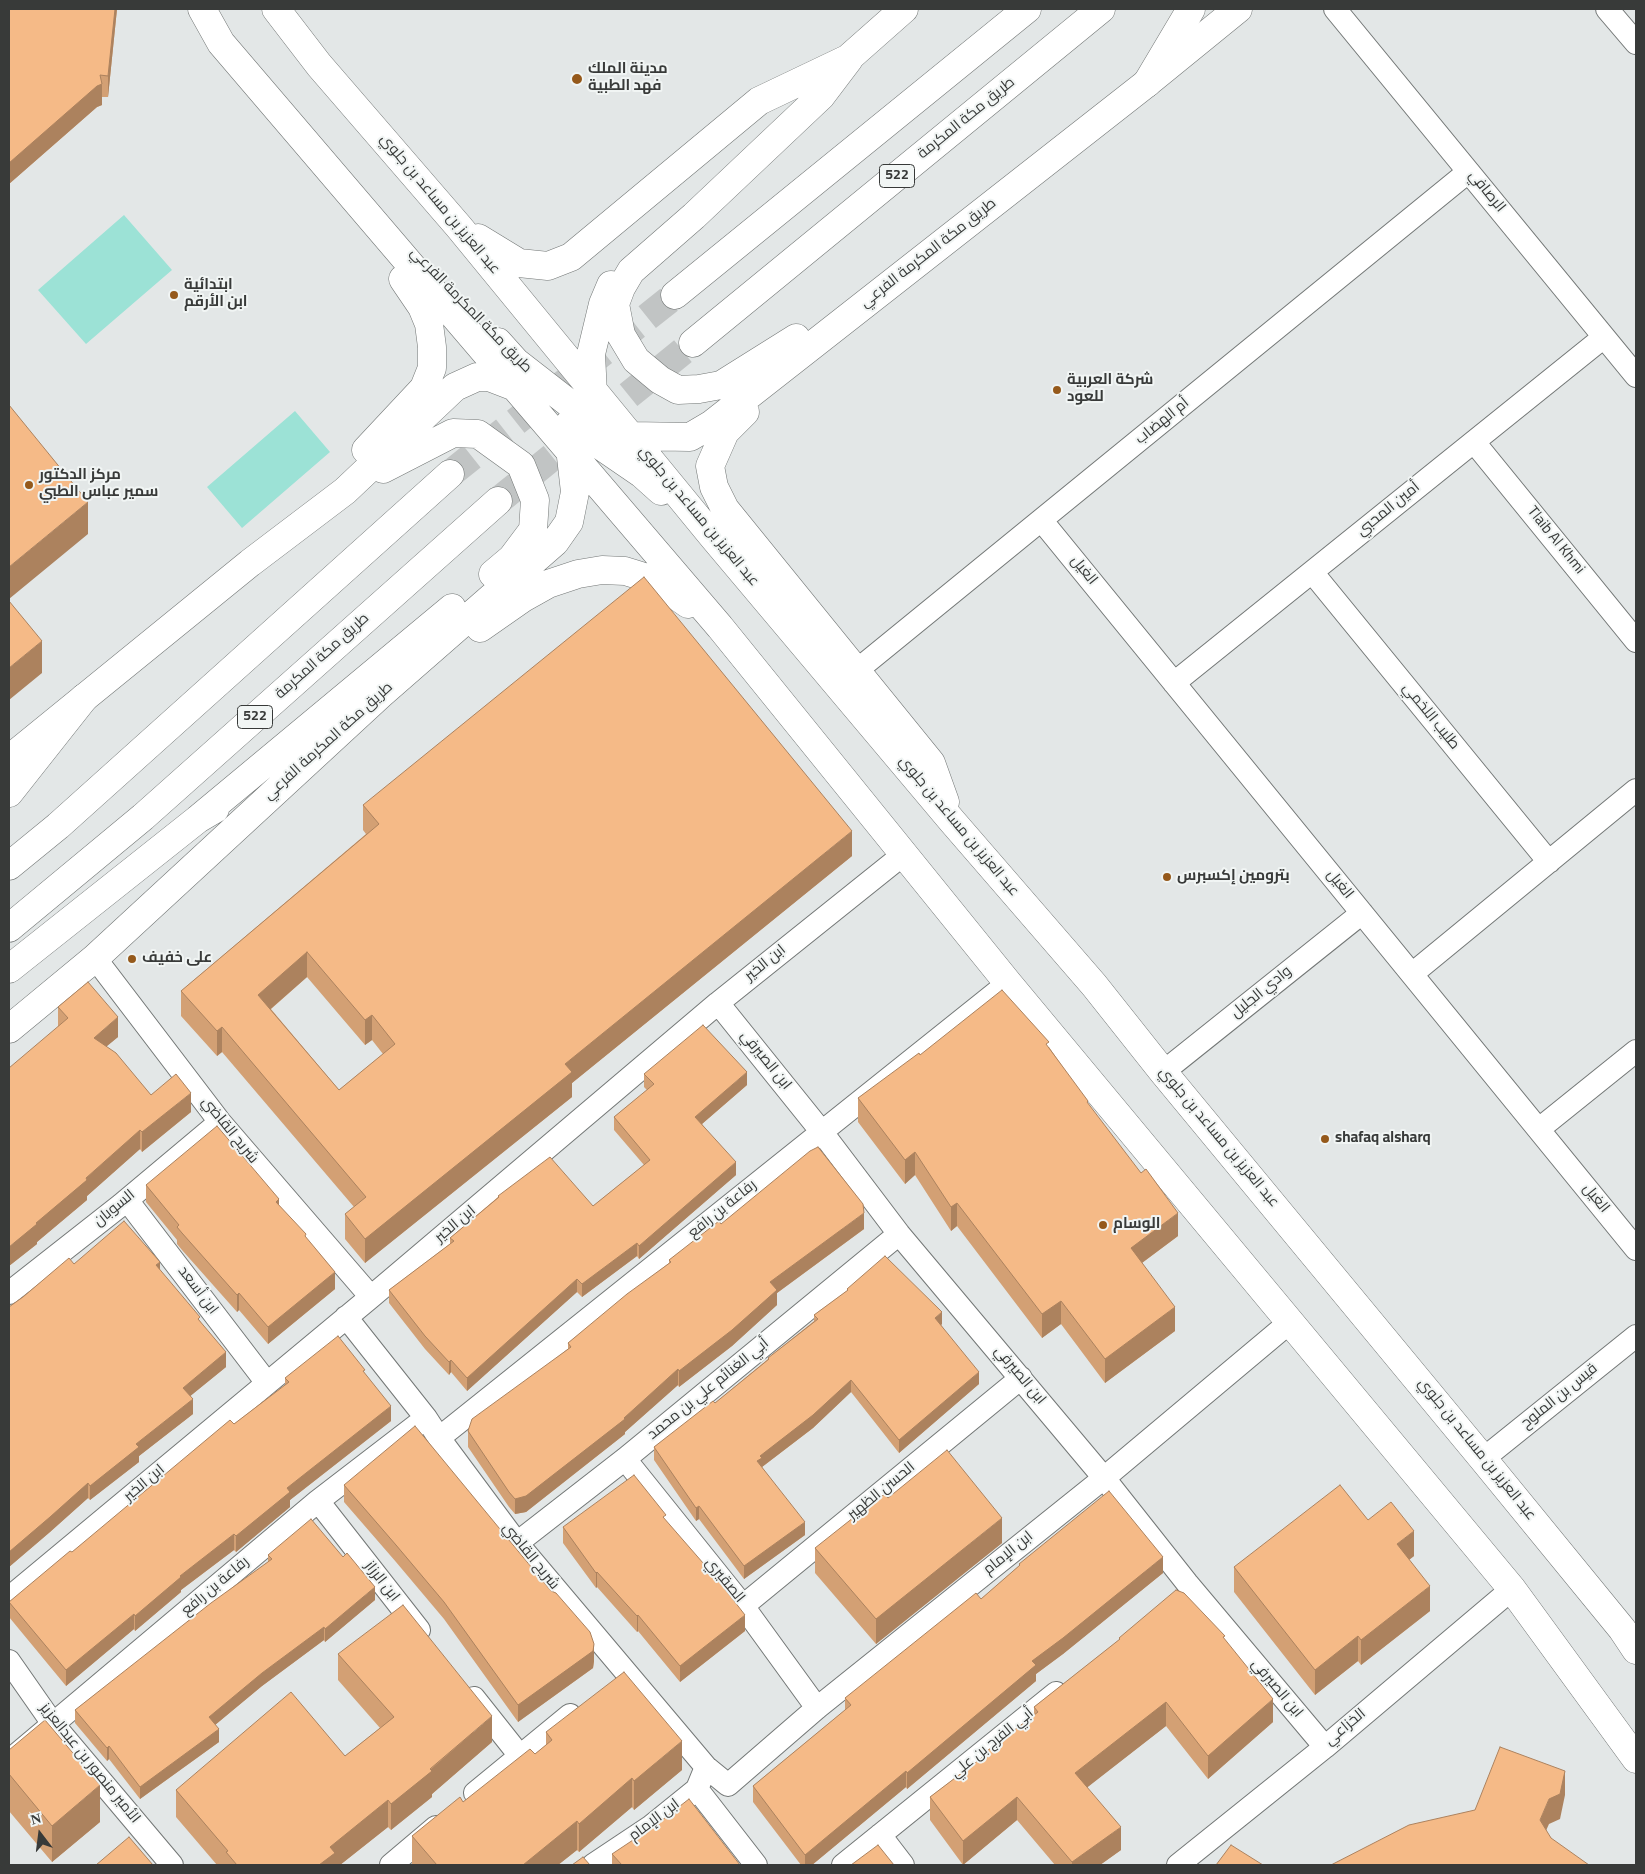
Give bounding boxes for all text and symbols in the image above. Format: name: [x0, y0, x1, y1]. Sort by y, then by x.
place label: مدينة الملك فهد الطبية: [588, 61, 668, 96]
marker: مدينة الملك فهد الطبية: [570, 72, 584, 86]
street label: طريق مكة المكرمة: [915, 74, 1019, 164]
street label: عبد العزيز بن مساعد بن جلوي: [375, 131, 503, 279]
road number: 522: [880, 165, 914, 188]
street label: الرصافي: [1464, 167, 1508, 217]
street label: طريق مكة المكرمة الفرعي: [857, 195, 1001, 313]
street label: طريق مكة المكرمة الفرعي: [405, 244, 535, 378]
place label: ابتدائية ابن الأرقم: [184, 277, 248, 312]
marker: ابتدائية ابن الأرقم: [168, 289, 180, 301]
place label: شركة العربية للعود: [1067, 372, 1153, 407]
marker: شركة العربية للعود: [1051, 384, 1063, 396]
street label: أم الهضاب: [1133, 395, 1193, 449]
street label: عبد العزيز بن مساعد بن جلوي: [634, 443, 762, 591]
place label: مركز الدكتور سمير عباس الطبي: [39, 467, 158, 502]
marker: مركز الدكتور سمير عباس الطبي: [23, 479, 35, 491]
street label: أمين المحبي: [1354, 479, 1424, 541]
street label: Tlaib Al Khmi: [1522, 504, 1588, 578]
street label: الغيل: [1066, 553, 1100, 589]
street label: طريق مكة المكرمة: [272, 610, 374, 704]
street label: طريق مكة المكرمة الفرعي: [261, 679, 397, 805]
street label: طليب اللخمي: [1398, 680, 1462, 754]
road number: 522: [238, 706, 272, 729]
street label: عبد العزيز بن مساعد بن جلوي: [894, 753, 1022, 901]
street label: الغيل: [1322, 867, 1356, 903]
place label: بترومين إكسبرس: [1177, 868, 1290, 886]
marker: بترومين إكسبرس: [1161, 871, 1173, 883]
street label: ابن الخير: [742, 942, 790, 986]
place label: على خفيف: [142, 950, 212, 968]
marker: على خفيف: [126, 953, 138, 965]
street label: وادي الجليل: [1228, 963, 1296, 1023]
street label: ابن الصيرفي: [736, 1028, 794, 1094]
street label: عبد العزيز بن مساعد بن جلوي: [1154, 1064, 1282, 1212]
street label: شريح القاضي: [197, 1094, 261, 1168]
place label: shafaq alsharq: [1335, 1130, 1431, 1148]
marker: shafaq alsharq: [1319, 1133, 1331, 1145]
street label: رفاعة بن رافع: [685, 1177, 761, 1243]
street label: الغيل: [1578, 1181, 1612, 1217]
street label: السوبان: [91, 1187, 139, 1231]
street label: ابن الخير: [432, 1203, 480, 1247]
place label: الوسام: [1113, 1216, 1160, 1234]
marker: الوسام: [1097, 1219, 1109, 1231]
street label: ابن أسعد: [173, 1263, 221, 1319]
street label: أبي الغنائم علي بن محمد: [645, 1336, 773, 1444]
street label: ابن الصيرفي: [989, 1343, 1049, 1409]
street label: قيس بن الملوح: [1518, 1361, 1602, 1433]
street label: عبد العزيز بن مساعد بن جلوي: [1413, 1375, 1539, 1525]
street label: الحسن الظهير: [845, 1459, 919, 1525]
street label: ابن الخير: [121, 1462, 169, 1506]
street label: شريح القاضي: [498, 1520, 562, 1594]
street label: ابن الإمام: [980, 1528, 1038, 1580]
street label: رفاعة بن رافع: [179, 1554, 253, 1620]
street label: الصقيري: [700, 1555, 748, 1607]
street label: ابن الرزاز: [360, 1558, 402, 1606]
street label: ابن الصيرفي: [1246, 1656, 1306, 1722]
street label: الأمير منصور بن عبدالعزيز: [35, 1700, 143, 1828]
street label: أبي الفرج بن علي: [948, 1705, 1038, 1783]
street label: الخزاعي: [1322, 1706, 1370, 1750]
street label: ابن الإمام: [626, 1796, 684, 1846]
north arrow: [15, 1809, 65, 1859]
text: N: [29, 1810, 43, 1828]

